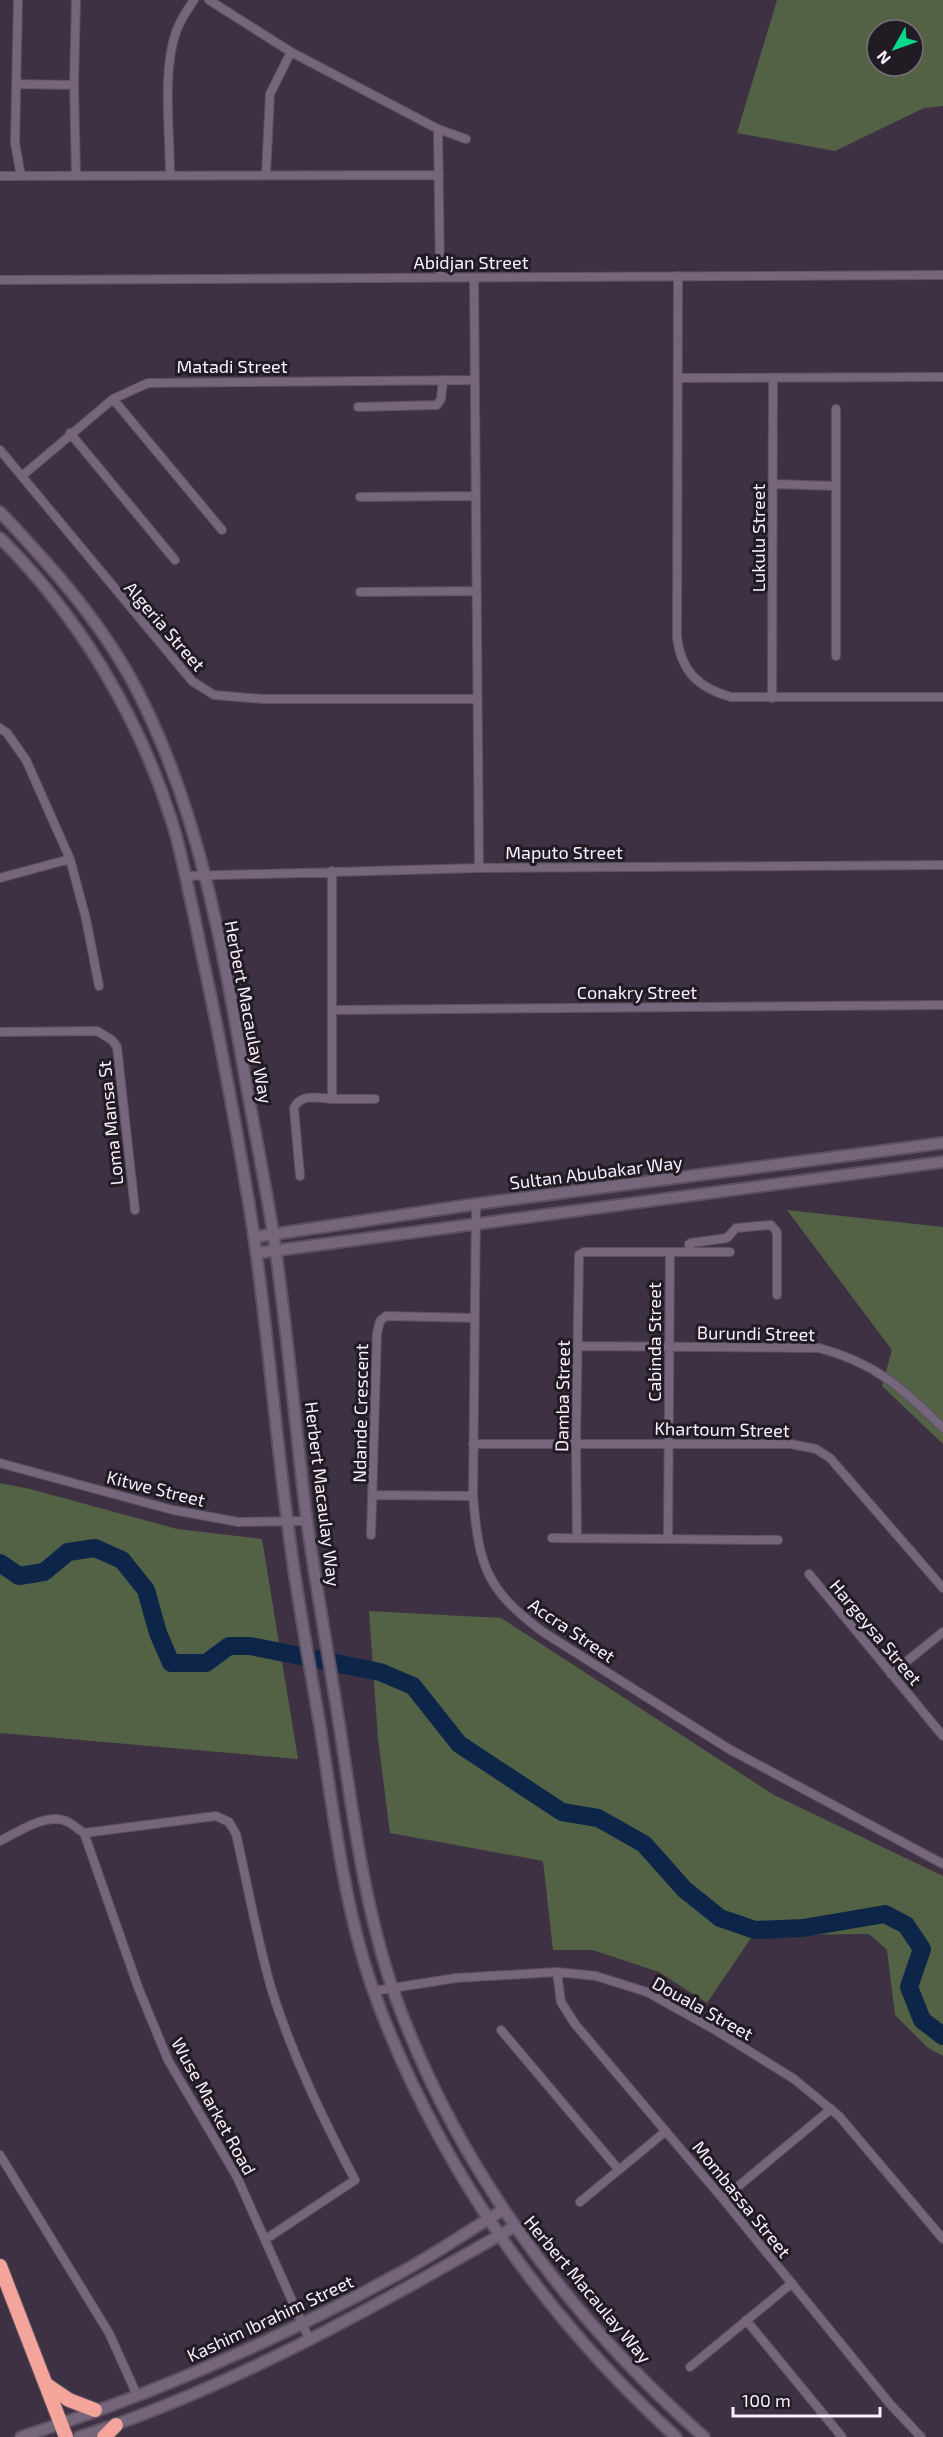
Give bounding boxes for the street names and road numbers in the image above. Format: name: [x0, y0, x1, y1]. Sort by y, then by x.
street label: Abidjan Street: [413, 251, 529, 273]
street label: Matadi Street: [176, 355, 288, 377]
street label: Lukulu Street: [747, 484, 769, 592]
street label: Algeria Street: [120, 577, 210, 676]
street label: Maputo Street: [505, 841, 623, 863]
street label: Herbert Macaulay Way: [220, 919, 278, 1106]
street label: Conakry Street: [577, 981, 697, 1003]
street label: Loma Mansa St: [93, 1059, 127, 1186]
street label: Sultan Abubakar Way: [508, 1150, 684, 1194]
street label: Cabinda Street: [643, 1282, 665, 1402]
street label: Burundi Street: [697, 1321, 815, 1345]
street label: Damba Street: [550, 1340, 574, 1452]
street label: Ndande Crescent: [348, 1343, 372, 1483]
street label: Herbert Macaulay Way: [301, 1400, 345, 1588]
street label: Khartoum Street: [654, 1417, 790, 1441]
street label: Kitwe Street: [105, 1465, 208, 1511]
street label: Hargeysa Street: [825, 1575, 927, 1689]
street label: Accra Street: [524, 1593, 620, 1667]
street label: Douala Street: [649, 1971, 757, 2045]
street label: Wuse Market Road: [167, 2033, 261, 2179]
street label: Mombassa Street: [688, 2136, 796, 2262]
street label: Herbert Macaulay Way: [520, 2211, 656, 2368]
street label: Kashim Ibrahim Street: [183, 2270, 357, 2366]

